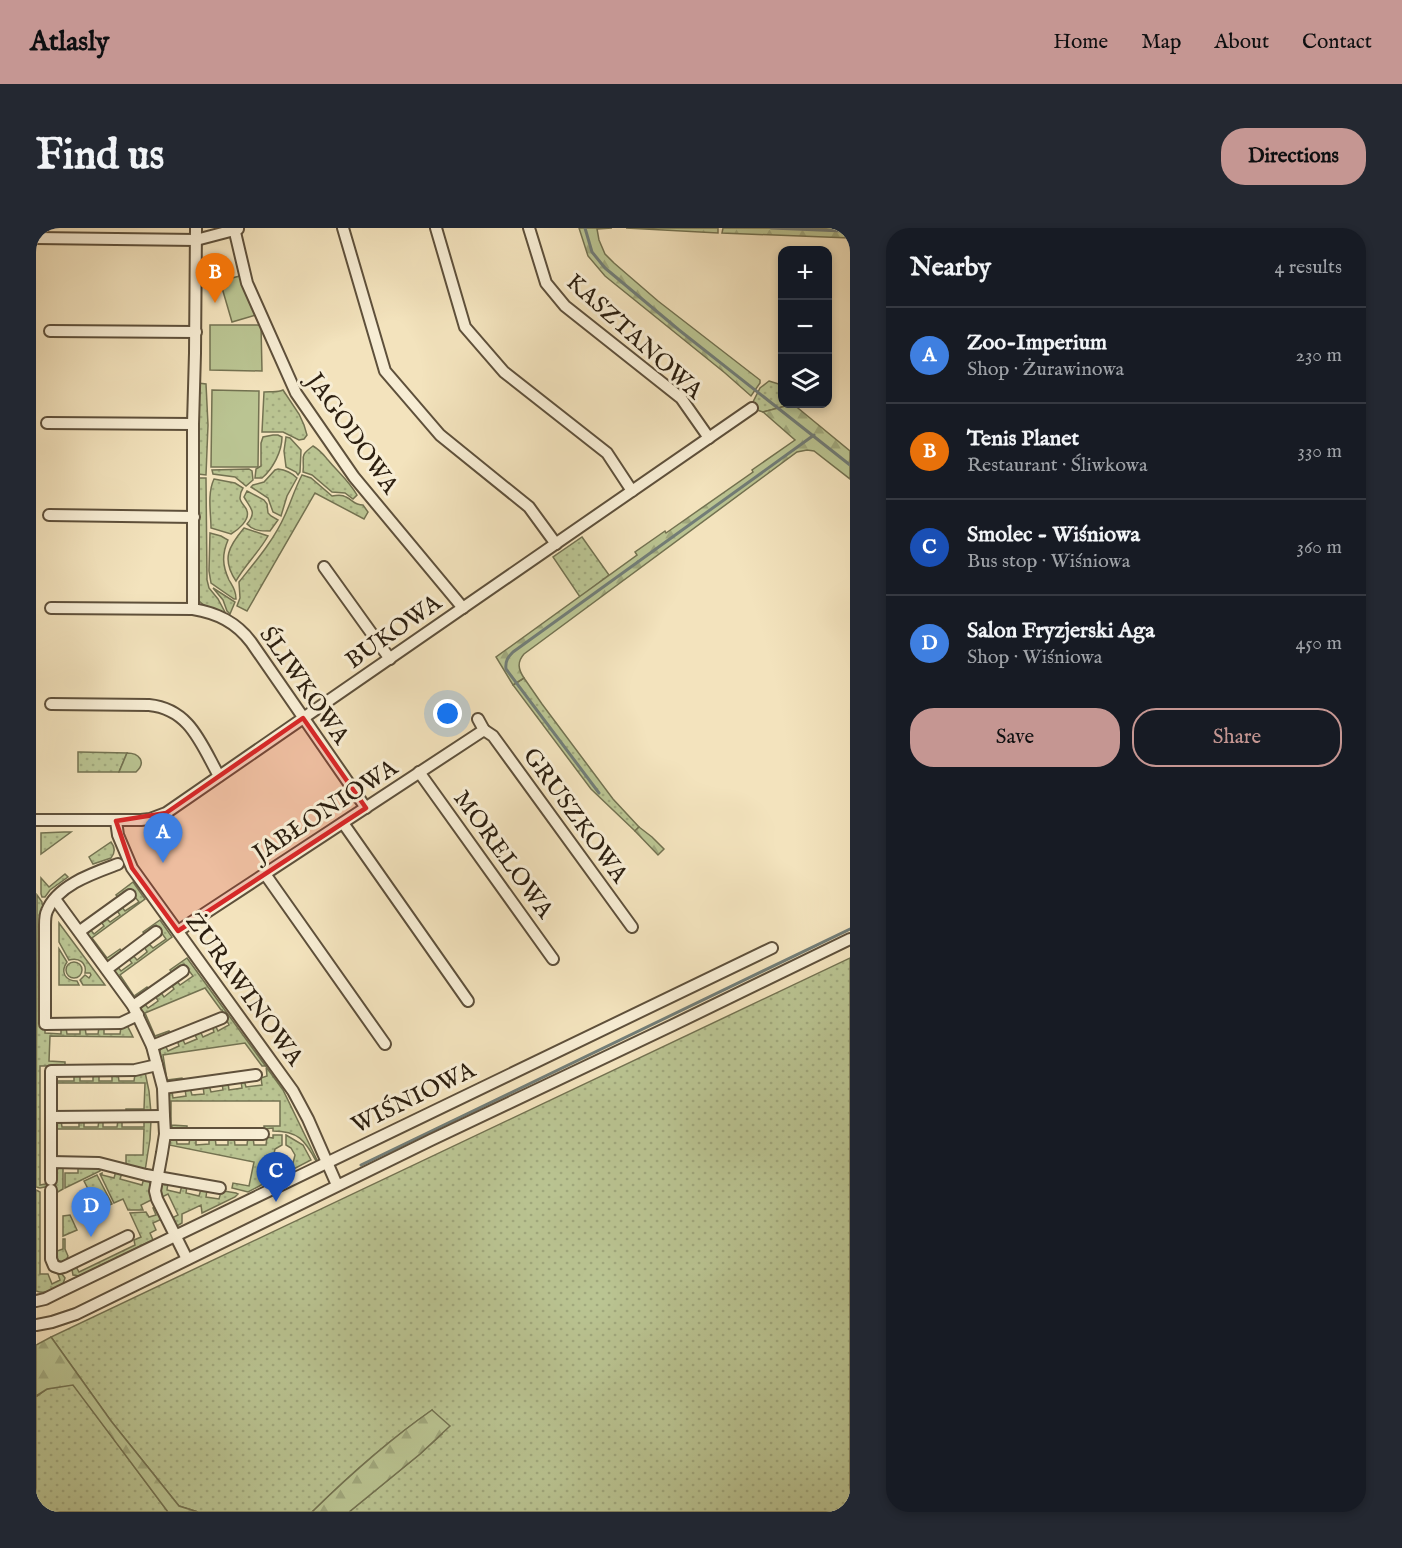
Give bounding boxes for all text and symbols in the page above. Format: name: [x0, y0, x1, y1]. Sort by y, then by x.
text: Atlasly: [30, 25, 109, 60]
text: Home: [1053, 29, 1108, 56]
text: Map: [1141, 29, 1181, 56]
text: About: [1214, 29, 1269, 56]
text: Contact: [1302, 29, 1372, 56]
button: Directions: [1221, 128, 1366, 185]
text: Find us: [36, 130, 164, 183]
map controls: [778, 246, 832, 408]
button: +: [778, 246, 832, 300]
text: Nearby: [910, 251, 991, 284]
pin: B: [196, 254, 234, 303]
text: 4 results: [1275, 255, 1342, 280]
street label: KASZTANOWA: [559, 267, 710, 407]
button: −: [778, 300, 832, 354]
text: Zoo-Imperium: [967, 329, 1107, 357]
text: A: [923, 343, 936, 368]
text: 230 m: [1296, 343, 1342, 368]
button: layers: [778, 354, 832, 408]
text: Shop · Żurawinowa: [967, 357, 1124, 382]
street label: JAGODOWA: [297, 365, 405, 501]
text: Tenis Planet: [967, 425, 1079, 453]
text: B: [923, 439, 936, 464]
text: 330 m: [1297, 439, 1342, 464]
text: Restaurant · Śliwkowa: [967, 453, 1148, 478]
text: Smolec - Wiśniowa: [967, 521, 1140, 549]
text: C: [922, 535, 937, 560]
text: 360 m: [1296, 535, 1342, 560]
text: Bus stop · Wiśniowa: [967, 549, 1130, 574]
street label: BUKOWA: [340, 587, 449, 677]
text: Salon Fryzjerski Aga: [967, 617, 1155, 645]
street label: ŚLIWKOWA: [252, 621, 356, 752]
text: D: [921, 631, 938, 656]
text: 450 m: [1295, 631, 1342, 656]
text: Shop · Wiśniowa: [967, 645, 1102, 670]
your location: [433, 699, 462, 728]
button: Save: [910, 708, 1120, 767]
button: Share: [1132, 708, 1342, 767]
street label: GRUSZKOWA: [515, 742, 635, 890]
street label: JABŁONIOWA: [245, 753, 405, 871]
street label: MORELOWA: [446, 785, 560, 926]
pin: A: [144, 814, 182, 863]
street label: ŻURAWINOWA: [178, 907, 310, 1073]
street label: WIŚNIOWA: [347, 1055, 481, 1142]
pin: C: [256, 1152, 296, 1202]
pin: D: [72, 1188, 110, 1237]

